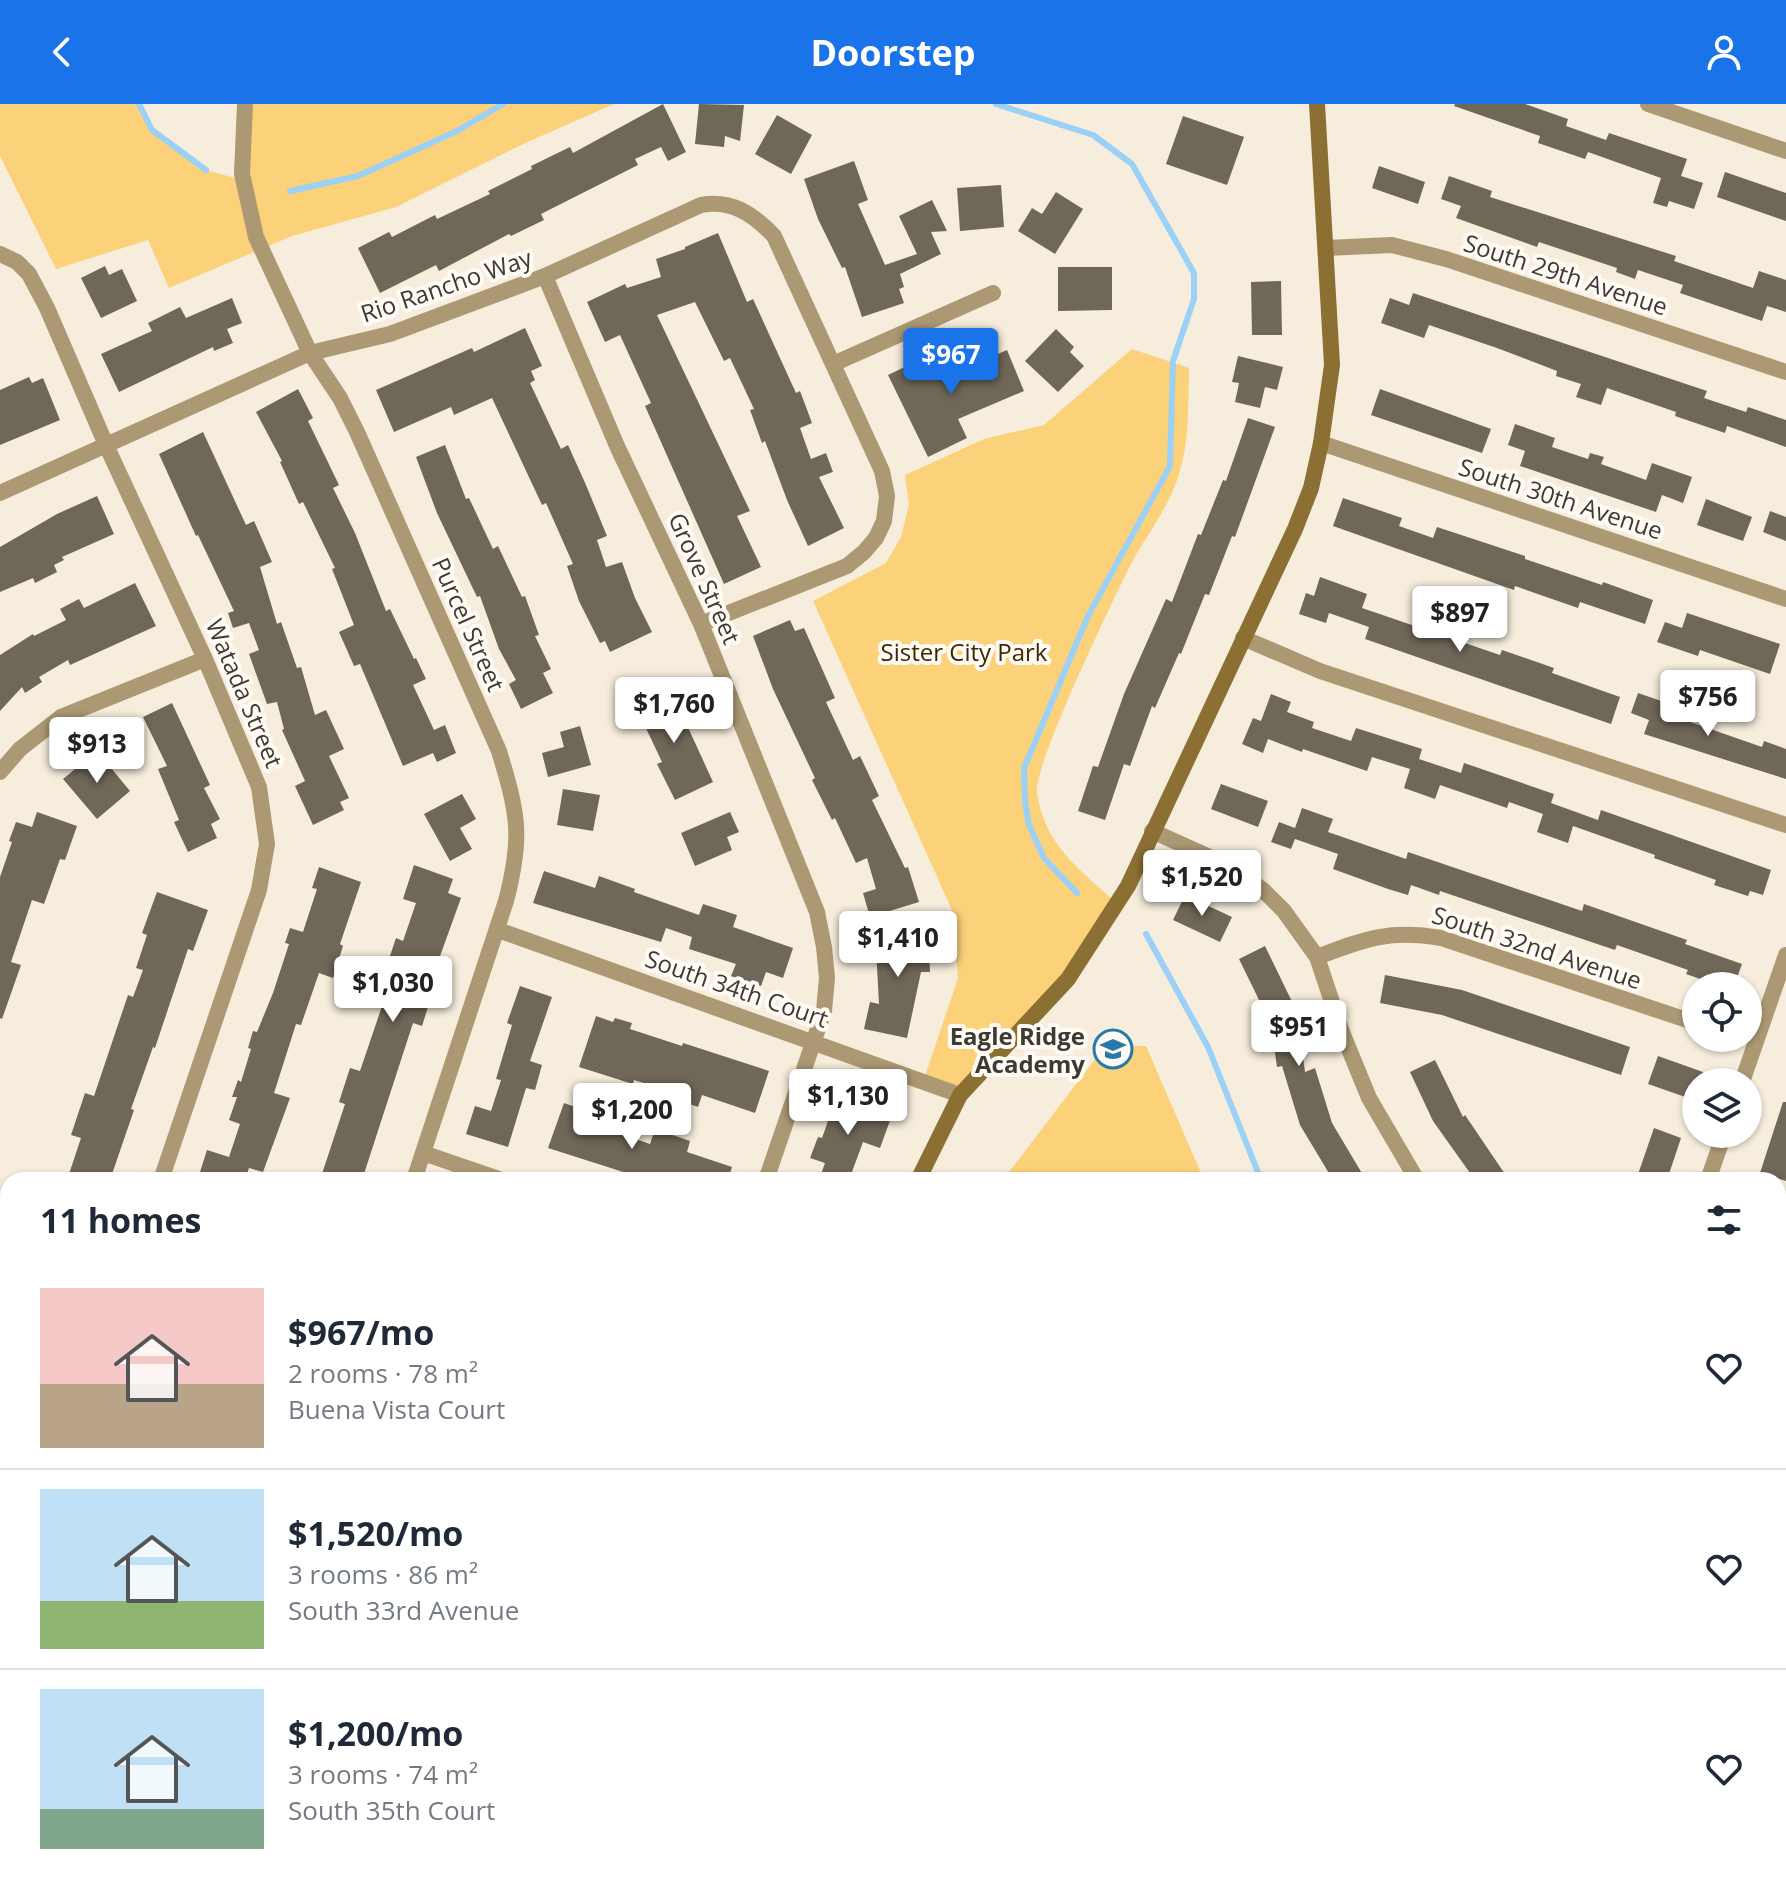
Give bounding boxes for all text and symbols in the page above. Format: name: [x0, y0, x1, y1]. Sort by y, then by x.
text: Doorstep: [810, 28, 976, 77]
icon: back: [40, 30, 84, 74]
icon: person: [1702, 30, 1746, 74]
street label: South 29th Avenue: [1460, 225, 1672, 323]
street label: Rio Rancho Way: [356, 240, 537, 330]
pin: $967: [904, 328, 998, 396]
text: $967: [921, 336, 981, 372]
street label: South 30th Avenue: [1455, 449, 1667, 547]
street label: Grove Street: [661, 507, 749, 649]
street label: Purcel Street: [425, 552, 513, 696]
pin: $897: [1413, 586, 1507, 654]
text: $897: [1430, 594, 1490, 630]
street label: Watada Street: [199, 614, 291, 772]
park label: Sister City Park: [881, 635, 1048, 668]
pin: $756: [1661, 670, 1755, 738]
pin: $1,760: [609, 677, 739, 745]
text: $756: [1678, 678, 1738, 714]
text: $1,760: [633, 685, 715, 721]
pin: $913: [50, 717, 144, 785]
text: $913: [67, 725, 127, 761]
pin: $1,520: [1137, 850, 1267, 918]
text: $1,520: [1161, 858, 1243, 894]
street label: South 32nd Avenue: [1428, 898, 1646, 996]
pin: $1,410: [833, 911, 963, 979]
text: $1,410: [857, 919, 939, 955]
street label: South 34th Court: [641, 941, 833, 1035]
pin: $1,030: [328, 956, 458, 1024]
text: $1,030: [352, 964, 434, 1000]
map controls: [1682, 972, 1762, 1148]
button: locate: [1682, 972, 1762, 1052]
pin: $951: [1252, 1000, 1346, 1068]
text: $951: [1269, 1008, 1329, 1044]
place label: Eagle Ridge Academy: [950, 1019, 1085, 1080]
school or university icon: Eagle Ridge Academy: [1092, 1028, 1134, 1070]
button: layers: [1682, 1068, 1762, 1148]
pin: $1,130: [783, 1069, 913, 1137]
text: $1,130: [807, 1077, 889, 1113]
pin: $1,200: [567, 1083, 697, 1151]
text: $1,200: [591, 1091, 673, 1127]
text: 11 homes: [40, 1197, 201, 1243]
icon: filters: [1702, 1198, 1746, 1242]
text: $967/mo: [288, 1309, 434, 1355]
icon: home: [104, 1320, 200, 1416]
icon: heart: [1702, 1346, 1746, 1390]
text: 2 rooms · 78 m²: [288, 1355, 478, 1391]
text: Buena Vista Court: [288, 1391, 505, 1427]
text: $1,520/mo: [288, 1510, 463, 1556]
icon: home: [104, 1521, 200, 1617]
icon: heart: [1702, 1547, 1746, 1591]
text: 3 rooms · 86 m²: [288, 1556, 478, 1592]
text: South 33rd Avenue: [288, 1592, 519, 1628]
text: $1,200/mo: [288, 1710, 463, 1756]
icon: home: [104, 1721, 200, 1817]
icon: heart: [1702, 1747, 1746, 1791]
text: 3 rooms · 74 m²: [288, 1756, 478, 1792]
text: South 35th Court: [288, 1792, 495, 1828]

